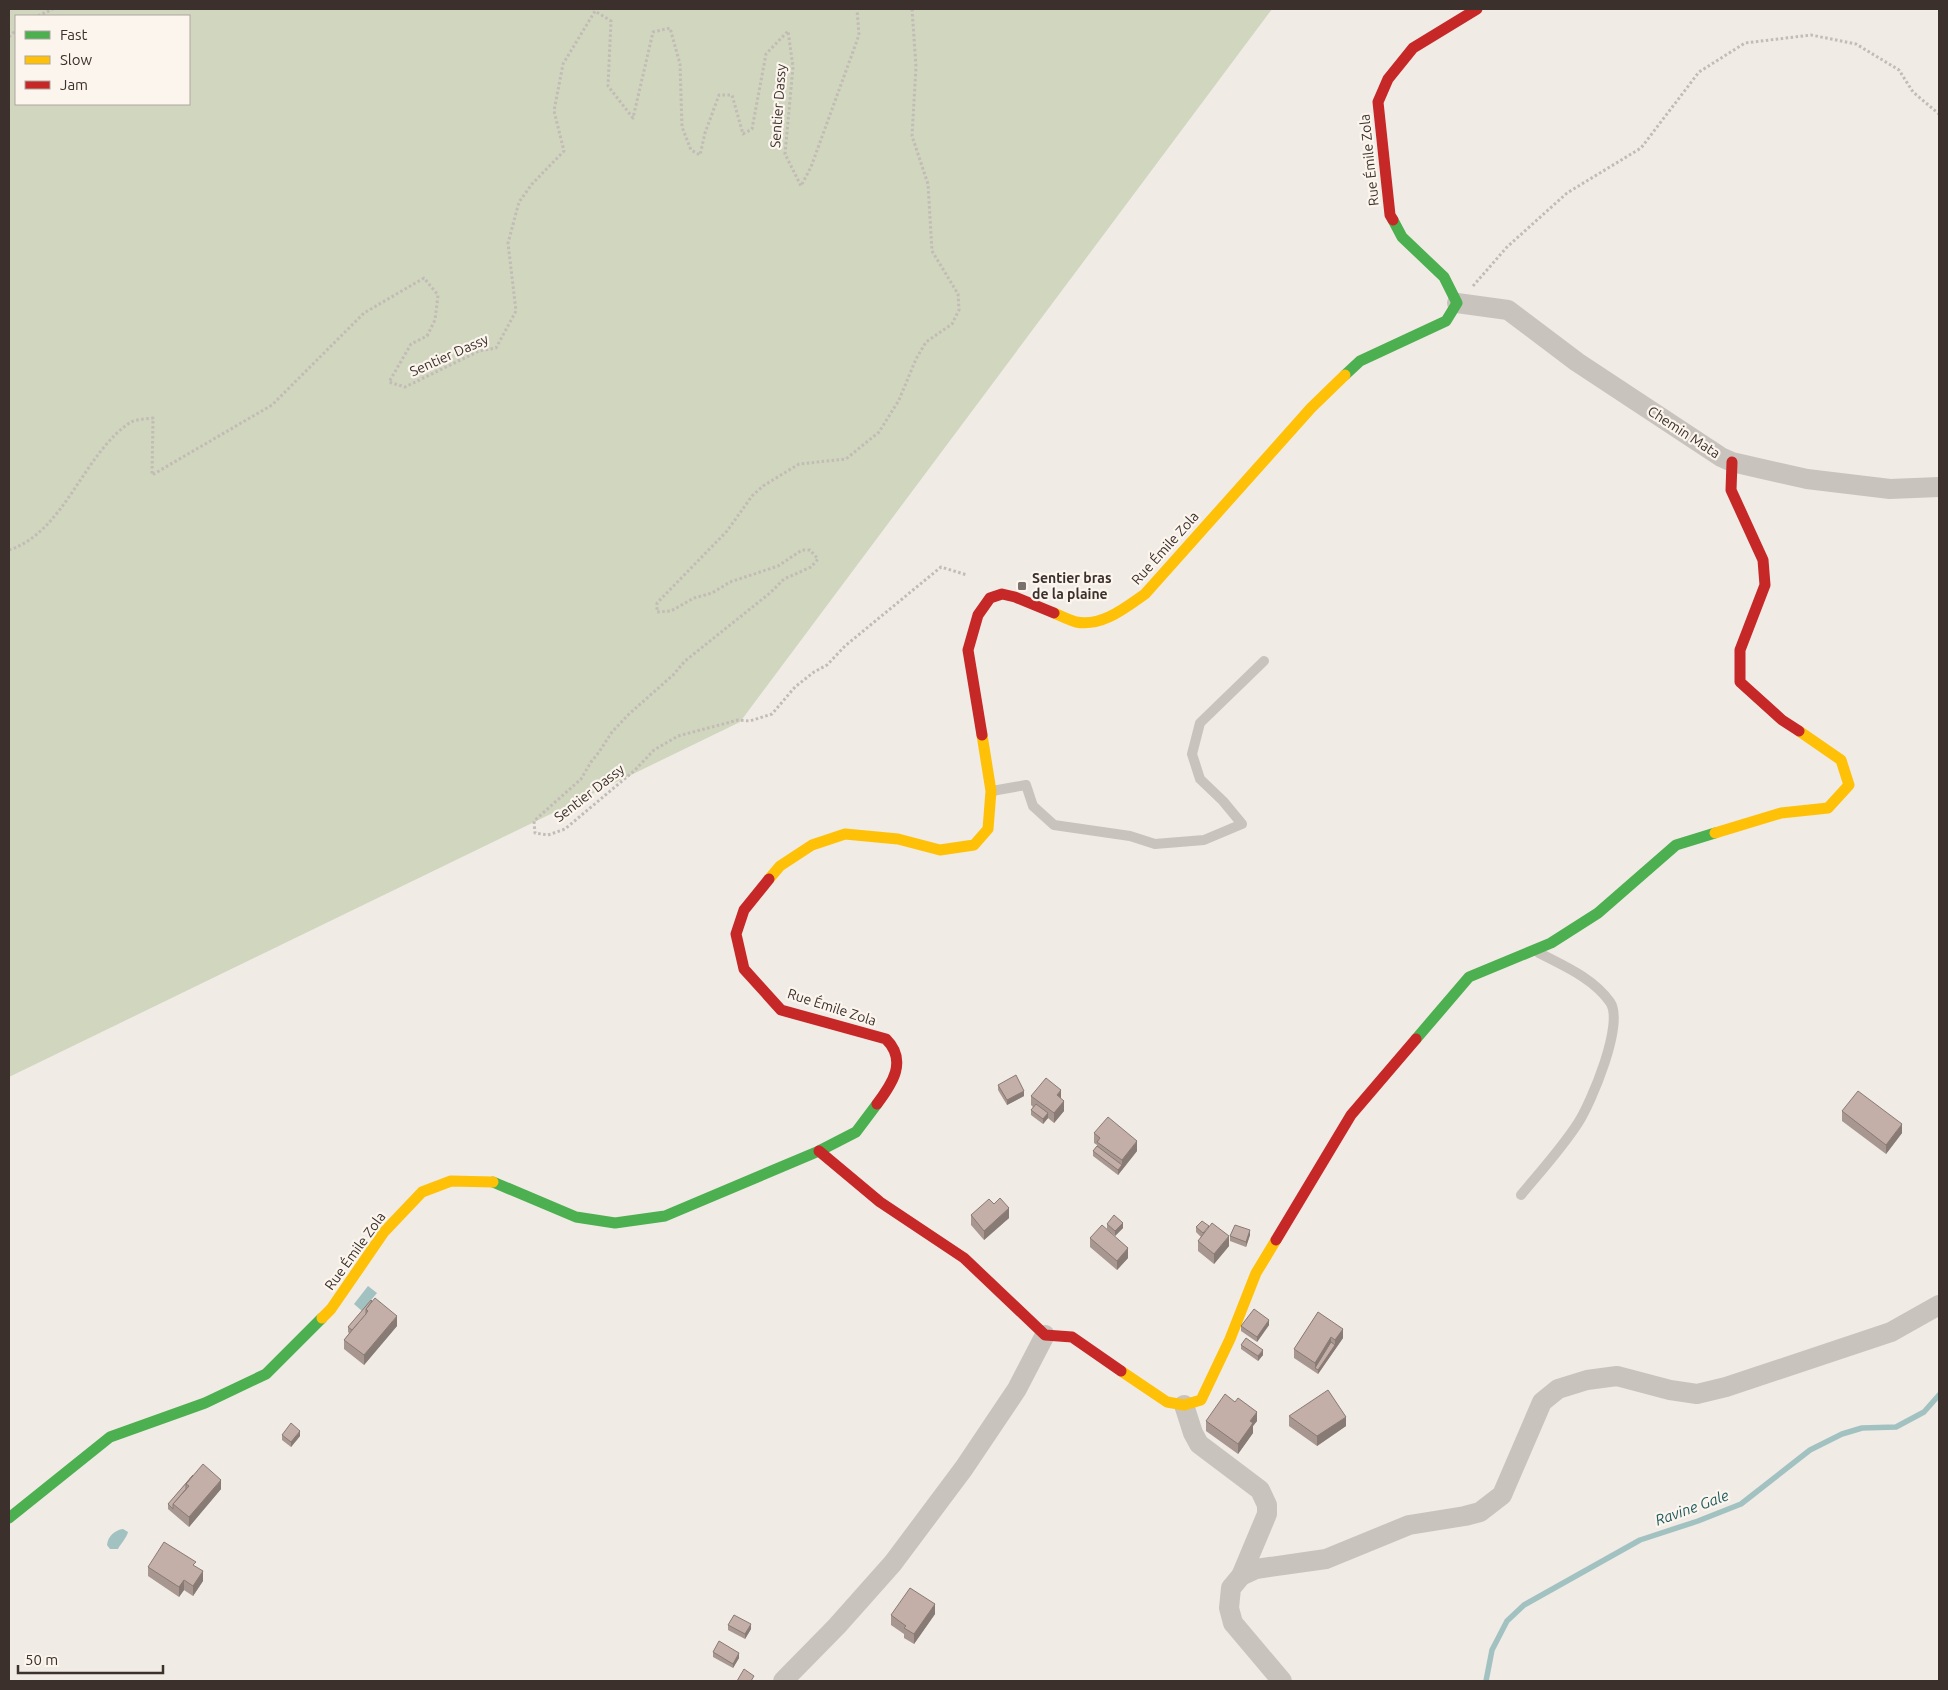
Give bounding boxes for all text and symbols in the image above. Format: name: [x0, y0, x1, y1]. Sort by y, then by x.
legend: [15, 15, 190, 105]
text: Fast: [60, 26, 88, 43]
text: Slow: [60, 51, 93, 68]
street label: Sentier Dassy: [767, 63, 789, 149]
text: Jam: [60, 76, 88, 93]
street label: Rue Émile Zola: [1355, 113, 1382, 207]
street label: Sentier Dassy: [407, 330, 491, 379]
street label: Chemin Mata: [1645, 403, 1723, 461]
street label: Rue Émile Zola: [1127, 508, 1202, 588]
place label: Sentier bras de la plaine: [1032, 570, 1112, 602]
marker: Sentier bras de la plaine: [1016, 580, 1028, 592]
street label: Sentier Dassy: [551, 761, 627, 825]
street label: Rue Émile Zola: [786, 984, 879, 1029]
street label: Rue Émile Zola: [321, 1208, 389, 1293]
water label: Ravine Gale: [1653, 1486, 1731, 1529]
scale bar: [18, 1642, 162, 1674]
text: 50 m: [25, 1651, 58, 1668]

